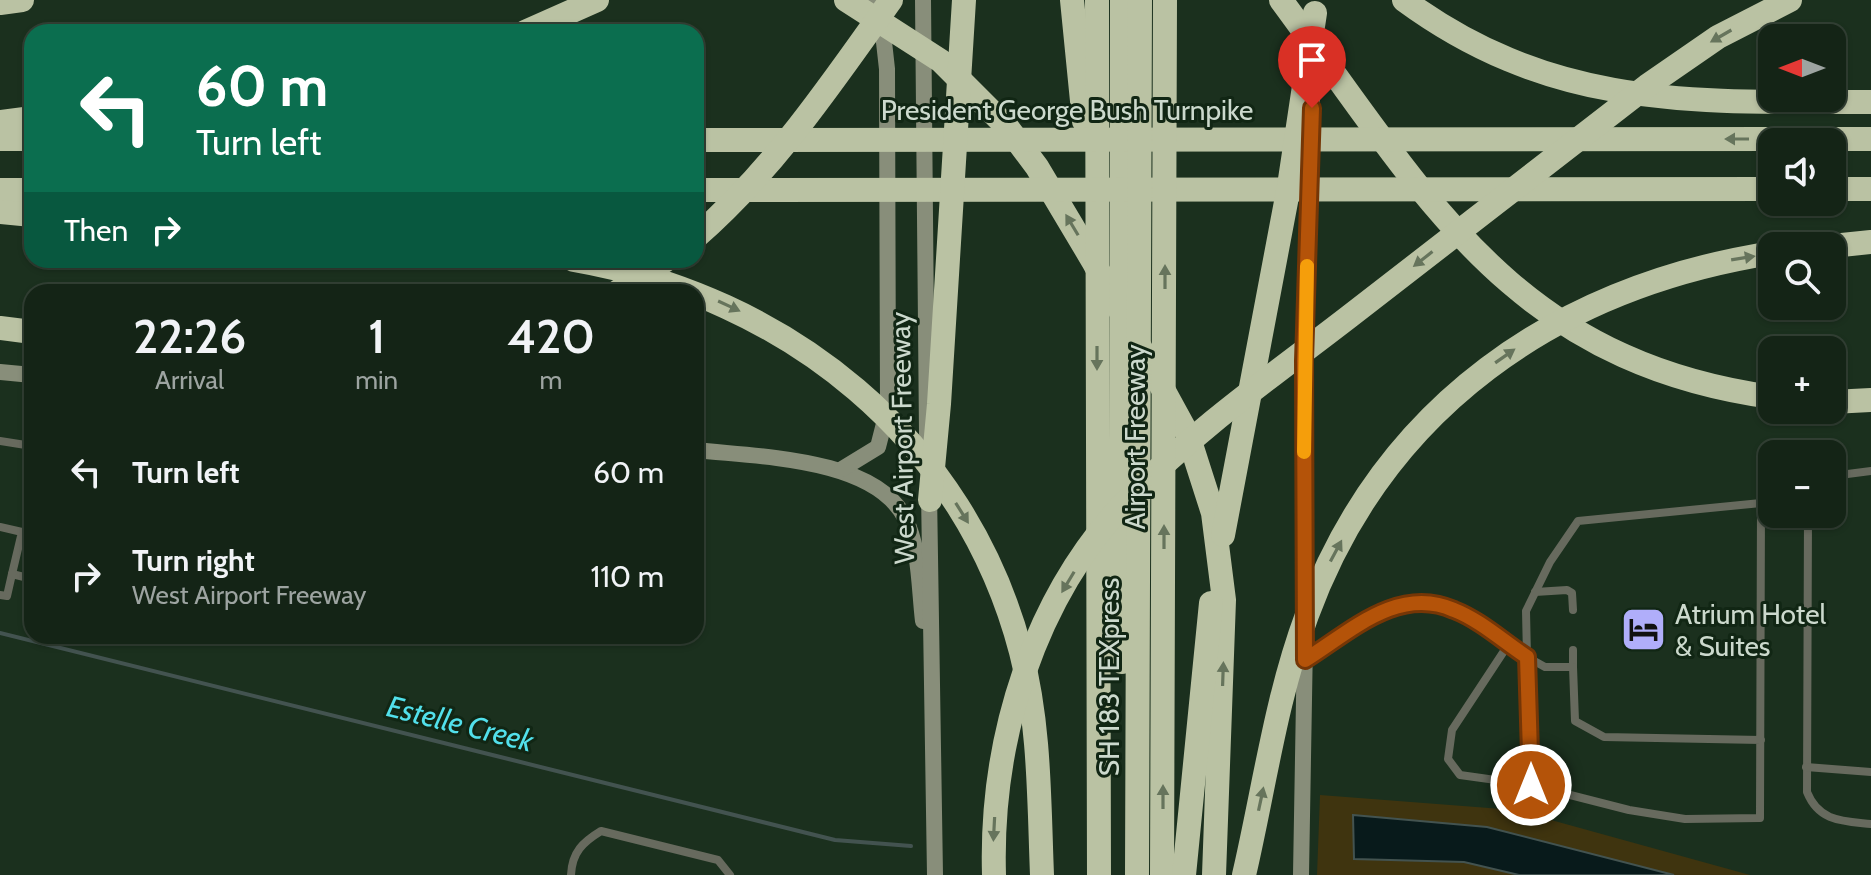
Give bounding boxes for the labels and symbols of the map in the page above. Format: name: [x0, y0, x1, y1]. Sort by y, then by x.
north arrow: [1758, 24, 1846, 112]
pin: [1278, 26, 1346, 108]
one-way arrow: [1710, 29, 1732, 43]
street label: President George Bush Turnpike: [881, 93, 1253, 127]
one-way arrow: [1724, 133, 1749, 145]
one-way arrow: [1065, 214, 1079, 236]
one-way arrow: [1413, 250, 1433, 267]
one-way arrow: [1730, 251, 1755, 264]
one-way arrow: [1159, 264, 1171, 289]
one-way arrow: [717, 299, 740, 313]
street label: West Airport Freeway: [883, 312, 921, 564]
street label: Airport Freeway: [1118, 344, 1152, 530]
one-way arrow: [1091, 346, 1103, 371]
one-way arrow: [1494, 349, 1515, 364]
one-way arrow: [954, 502, 968, 524]
one-way arrow: [1158, 524, 1170, 549]
one-way arrow: [1329, 540, 1343, 562]
one-way arrow: [1061, 571, 1075, 593]
street label: SH 183 TEXpress: [1092, 578, 1126, 776]
place label: Atrium Hotel & Suites: [1675, 597, 1826, 663]
hotel icon: Atrium Hotel & Suites: [1620, 606, 1668, 654]
one-way arrow: [1217, 661, 1230, 686]
water label: Estelle Creek: [383, 687, 538, 760]
position arrow: [1489, 743, 1573, 827]
one-way arrow: [1157, 784, 1169, 809]
one-way arrow: [1255, 786, 1268, 811]
one-way arrow: [988, 817, 1001, 842]

